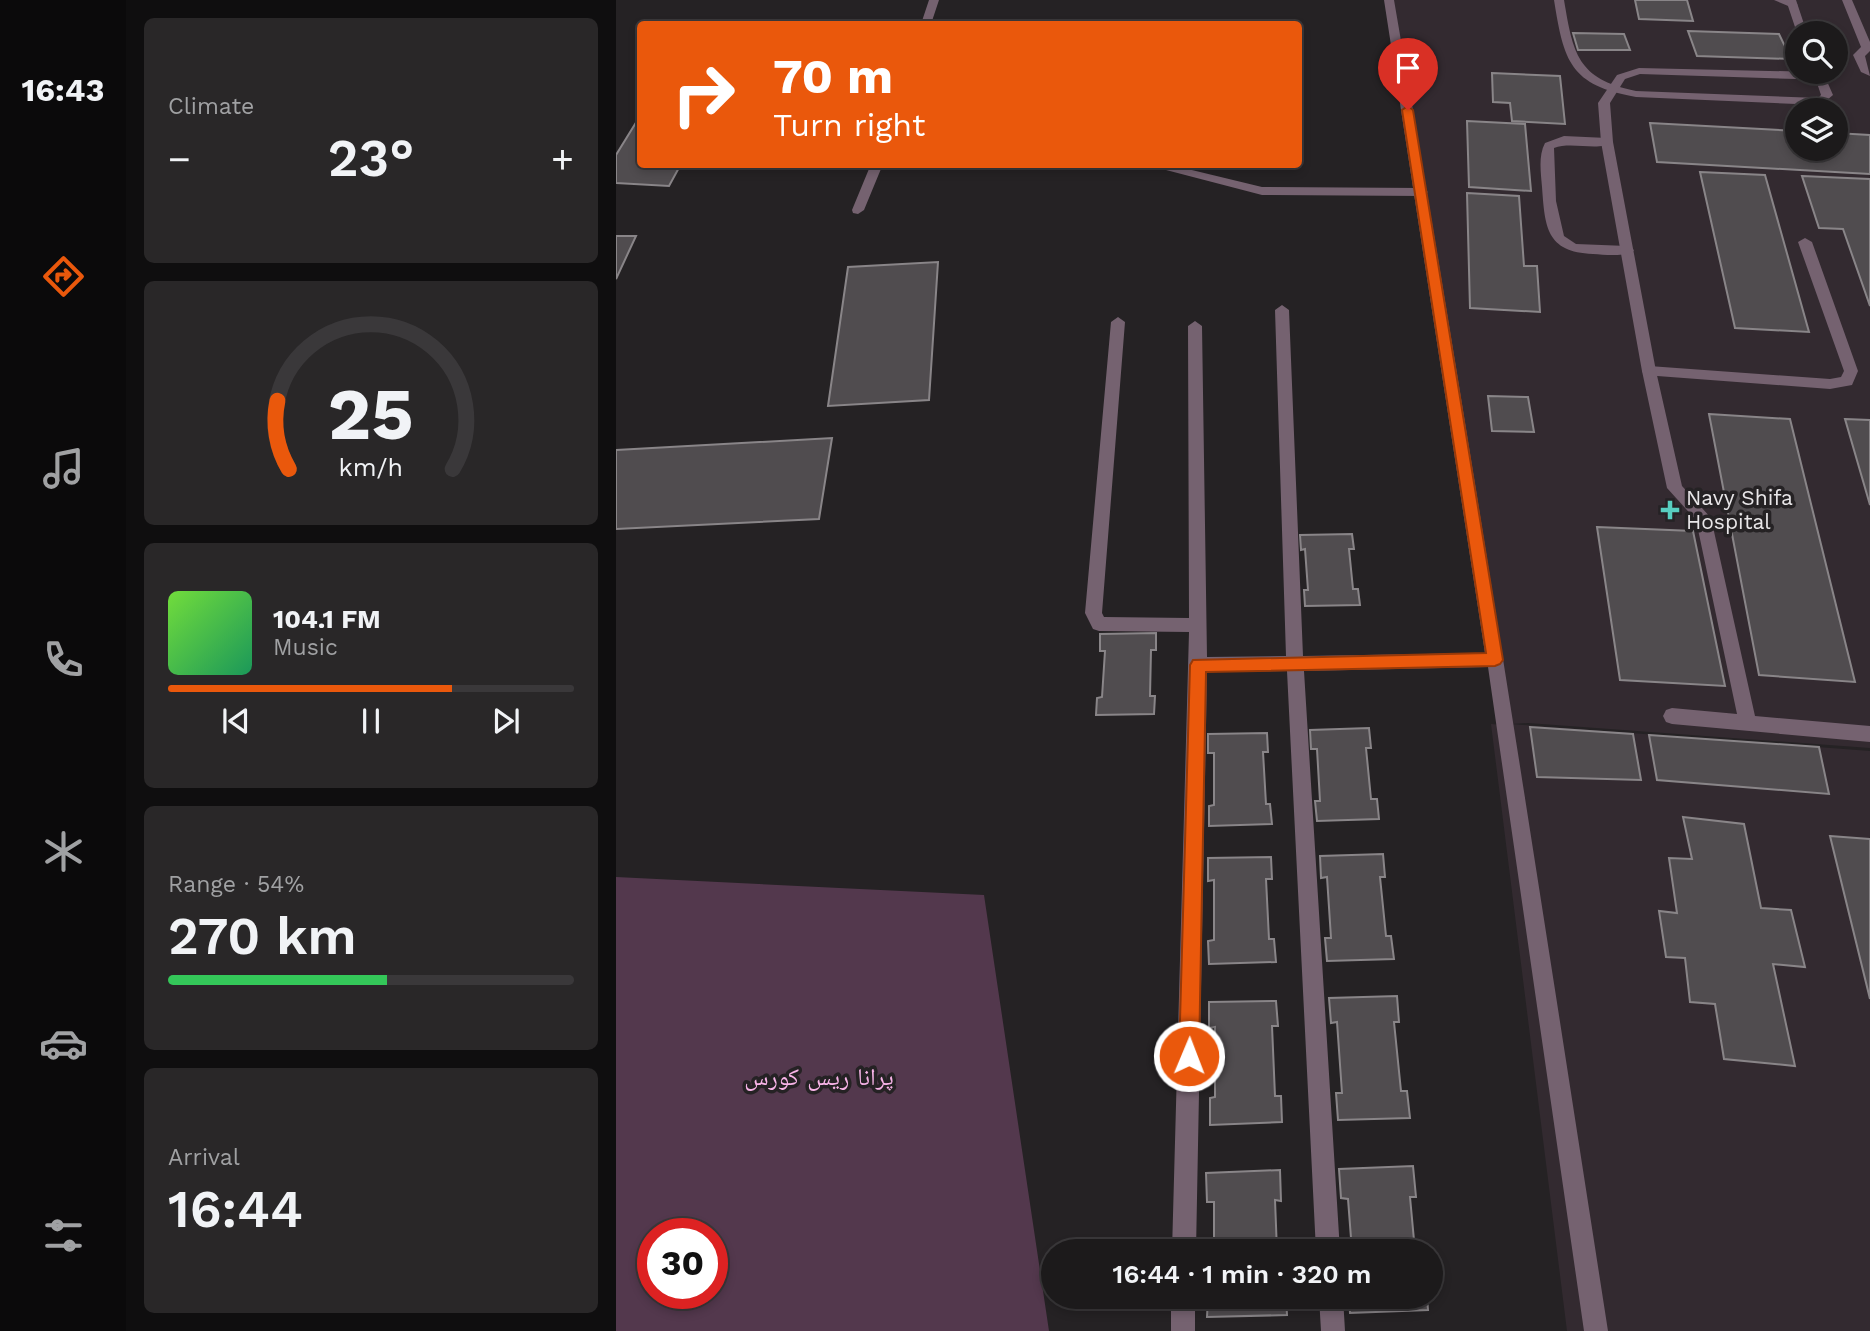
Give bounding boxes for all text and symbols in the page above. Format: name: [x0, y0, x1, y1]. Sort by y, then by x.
map controls: [1785, 21, 1848, 161]
button: search: [1785, 21, 1848, 84]
pin: [1378, 38, 1438, 110]
text: 70 m: [773, 47, 893, 105]
icon: right: [658, 49, 749, 140]
icon: arrive: [1389, 49, 1427, 87]
text: 16:43: [22, 71, 104, 109]
text: Climate: [168, 93, 254, 120]
button: layers: [1785, 98, 1848, 161]
text: Turn right: [773, 106, 925, 144]
text: 23°: [328, 128, 414, 189]
text: −: [168, 137, 191, 181]
text: +: [551, 137, 574, 181]
icon: directions: [39, 252, 88, 301]
text: 25: [328, 371, 414, 457]
icon: music: [39, 444, 88, 493]
text: km/h: [339, 453, 403, 482]
place label: Navy Shifa Hospital: [1686, 485, 1793, 534]
marker: Navy Shifa Hospital: [1660, 500, 1680, 520]
text: 104.1 FM: [273, 604, 381, 634]
text: Music: [273, 634, 338, 661]
icon: phone: [39, 635, 88, 684]
icon: previous: [217, 702, 255, 740]
icon: pause: [352, 702, 390, 740]
icon: next: [487, 702, 525, 740]
icon: climate: [39, 827, 88, 876]
text: Range · 54%: [168, 871, 304, 898]
text: 270 km: [168, 906, 357, 967]
icon: car: [39, 1019, 88, 1068]
position arrow: [1152, 1019, 1226, 1093]
park label: پرانا ریس کورس: [744, 1063, 894, 1091]
text: Arrival: [168, 1144, 240, 1171]
text: 16:44: [168, 1179, 303, 1240]
icon: filters: [39, 1211, 88, 1260]
speed limit sign: 30: [637, 1218, 728, 1309]
text: 16:44 · 1 min · 320 m: [1113, 1259, 1371, 1289]

